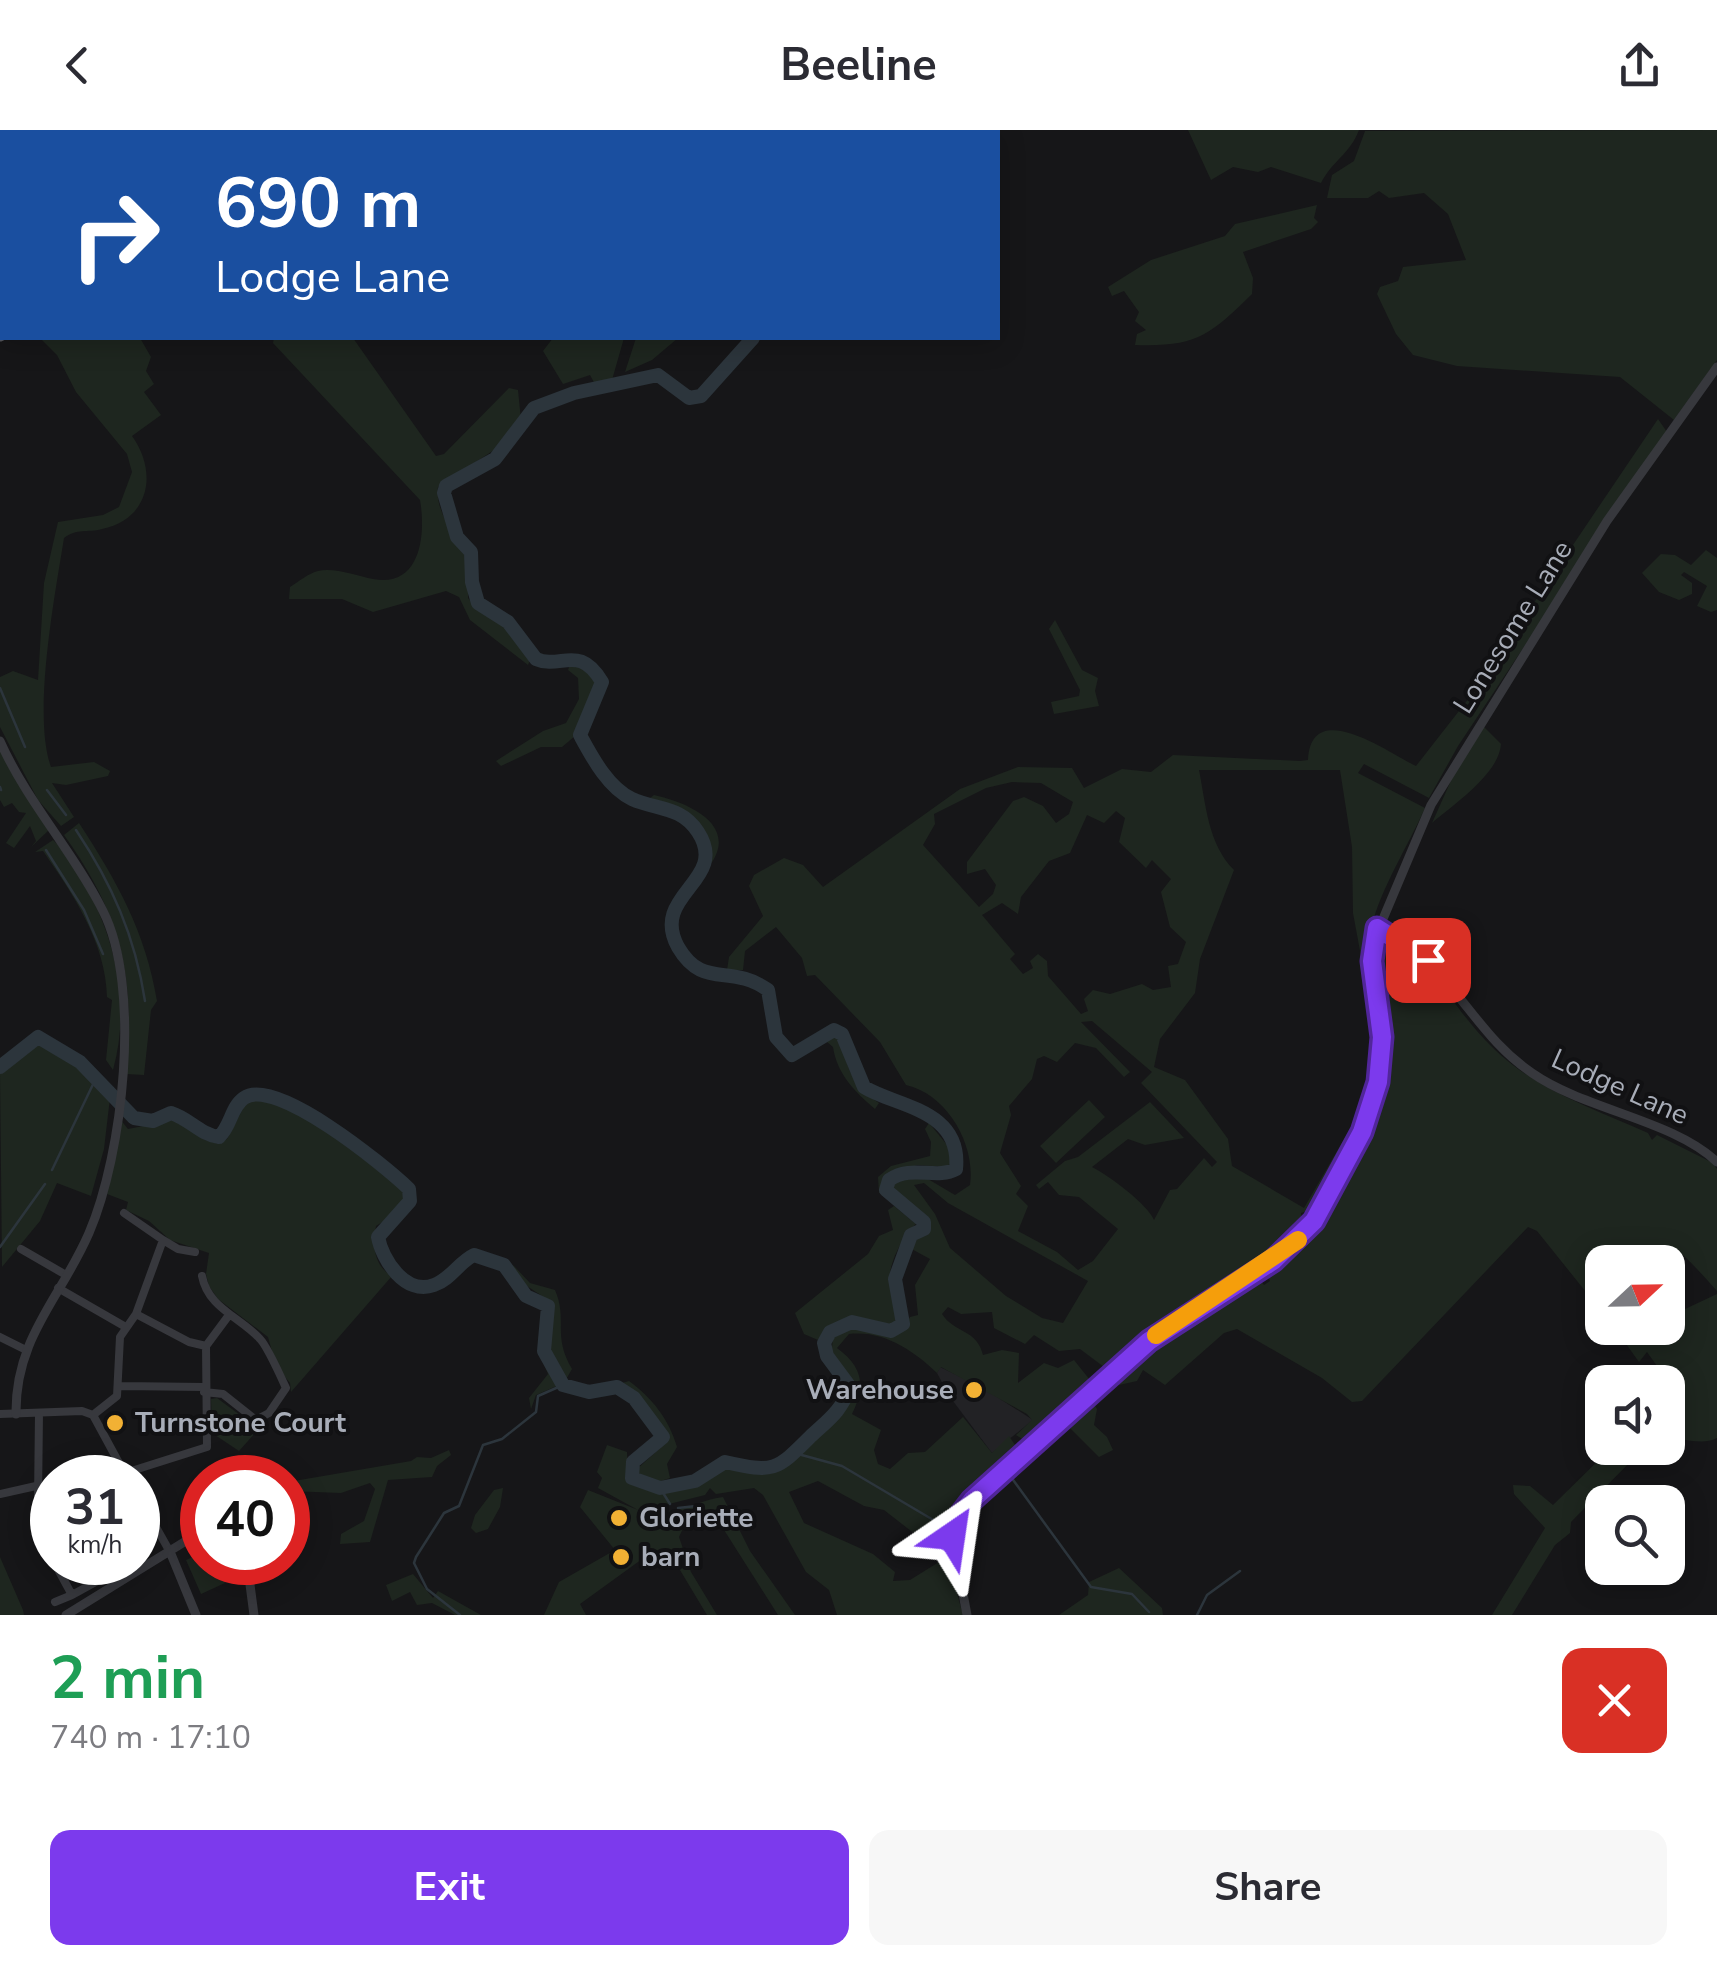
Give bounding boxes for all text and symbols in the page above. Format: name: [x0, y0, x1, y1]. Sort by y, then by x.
text: Beeline: [780, 35, 937, 96]
icon: back: [50, 38, 105, 93]
icon: share: [1612, 38, 1667, 93]
text: 690 m: [215, 156, 421, 252]
icon: right: [50, 170, 180, 300]
text: Lodge Lane: [215, 247, 450, 308]
street label: Lonesome Lane: [1445, 533, 1581, 721]
pin: [1386, 918, 1471, 1003]
icon: arrive: [1401, 933, 1456, 988]
street label: Lodge Lane: [1545, 1040, 1695, 1134]
north arrow: [1585, 1245, 1685, 1345]
map controls: [1585, 1245, 1685, 1585]
button: sound: [1585, 1365, 1685, 1465]
place label: Warehouse: [806, 1371, 954, 1409]
marker: Warehouse: [963, 1379, 985, 1401]
place label: Turnstone Court: [135, 1404, 346, 1442]
marker: Turnstone Court: [104, 1412, 126, 1434]
speed limit sign: 40: [180, 1455, 310, 1585]
text: 31: [65, 1473, 125, 1542]
position arrow: [900, 1484, 1004, 1588]
button: search: [1585, 1485, 1685, 1585]
place label: Gloriette: [639, 1499, 754, 1537]
marker: Gloriette: [608, 1507, 630, 1529]
text: km/h: [67, 1528, 123, 1562]
place label: barn: [641, 1538, 700, 1576]
marker: barn: [610, 1546, 632, 1568]
text: 2 min: [50, 1637, 205, 1719]
button: close: [1562, 1648, 1667, 1753]
text: 740 m · 17:10: [50, 1716, 251, 1759]
button: Exit: [50, 1830, 849, 1945]
button: Share: [869, 1830, 1667, 1945]

